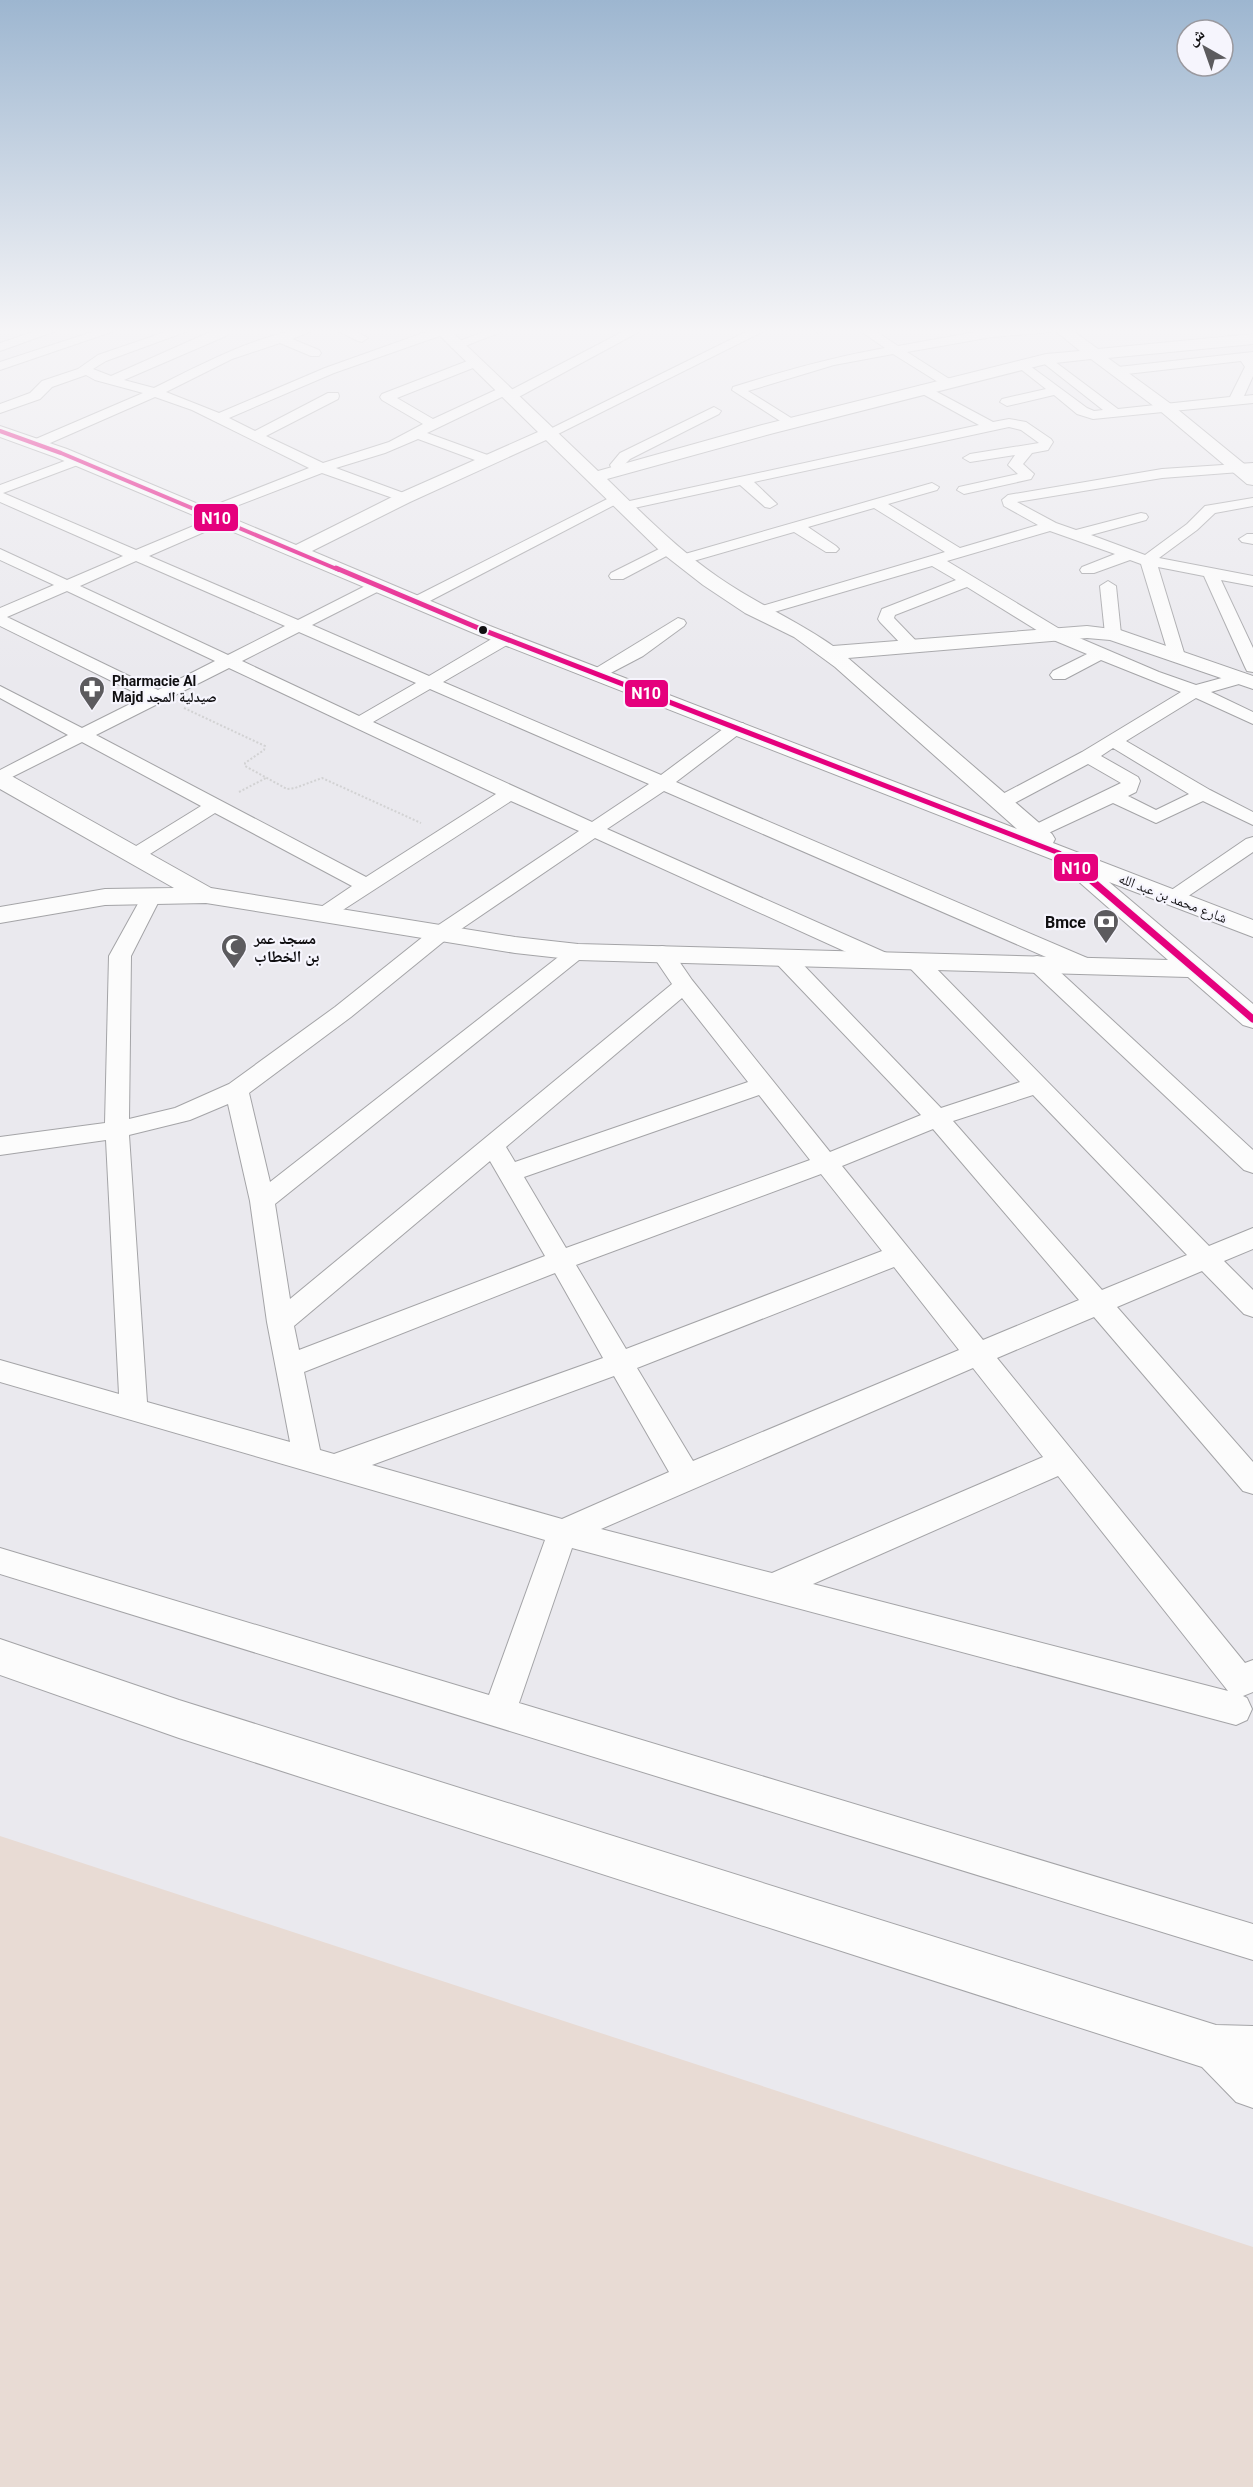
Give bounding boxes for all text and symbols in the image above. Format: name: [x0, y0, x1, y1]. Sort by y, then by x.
north arrow: [1175, 18, 1235, 78]
text: ش: [1183, 24, 1208, 50]
line badge: N10: [193, 503, 239, 532]
text: N10: [201, 509, 231, 528]
unlabelled marker: [477, 624, 489, 636]
place label: Pharmacie Al Majd صيدلية المجد: [112, 673, 217, 705]
pharmacy icon: Pharmacie Al Majd صيدلية المجد: [77, 674, 107, 712]
line badge: N10: [624, 679, 669, 708]
text: N10: [631, 684, 661, 703]
line badge: N10: [1053, 853, 1099, 882]
text: N10: [1061, 859, 1091, 878]
street label: شارع محمد بن عبد الله: [1116, 870, 1229, 928]
bank icon: Bmce: [1091, 907, 1121, 945]
place label: Bmce: [1045, 913, 1086, 932]
place label: مسجد عمر بن الخطاب: [253, 929, 319, 966]
mosque icon: مسجد عمر بن الخطاب: [219, 932, 249, 970]

